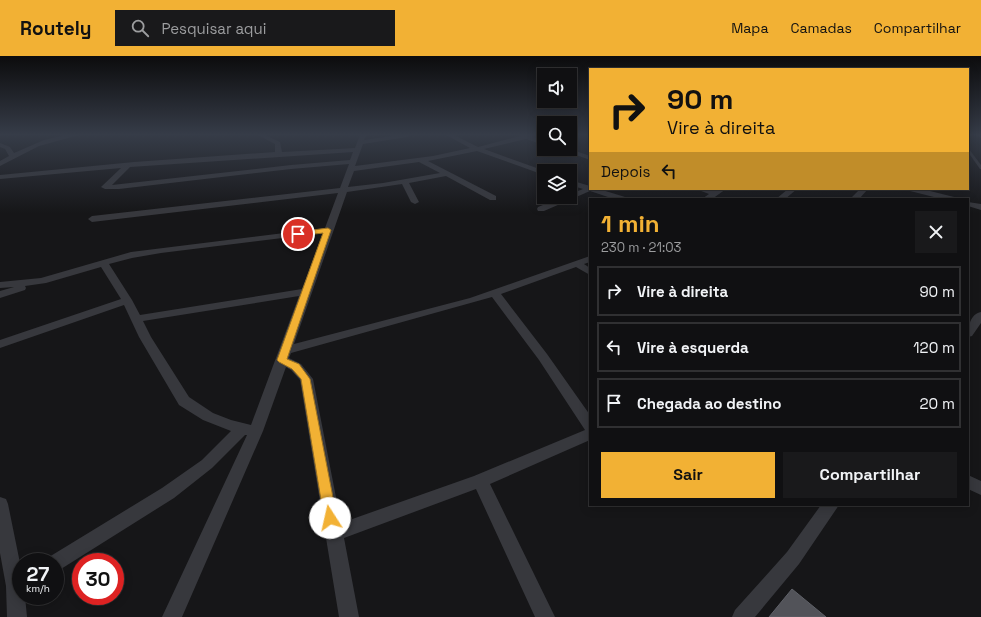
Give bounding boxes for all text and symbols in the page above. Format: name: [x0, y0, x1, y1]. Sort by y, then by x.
search box: [115, 10, 395, 46]
text: Routely: [20, 16, 91, 41]
icon: search: [129, 17, 151, 39]
text: Pesquisar aqui: [161, 19, 266, 38]
text: Mapa: [731, 19, 768, 37]
text: Camadas: [790, 19, 852, 37]
text: Compartilhar: [874, 19, 961, 37]
map controls: [537, 68, 577, 204]
button: sound: [537, 68, 577, 108]
text: 90 m: [667, 81, 733, 117]
icon: right: [601, 84, 653, 136]
button: search: [537, 116, 577, 156]
text: Vire à direita: [667, 116, 775, 139]
icon: left: [658, 160, 680, 182]
text: Depois: [601, 162, 650, 181]
button: layers: [537, 164, 577, 204]
text: 1 min: [601, 208, 660, 239]
button: close: [915, 211, 957, 253]
pin: [281, 217, 315, 251]
icon: arrive: [287, 223, 309, 245]
text: 230 m · 21:03: [601, 239, 681, 256]
icon: right: [603, 280, 625, 302]
text: Vire à direita: [637, 282, 728, 301]
text: 90 m: [919, 282, 955, 301]
icon: left: [603, 336, 625, 358]
text: Vire à esquerda: [637, 338, 749, 357]
text: 120 m: [913, 338, 955, 357]
icon: arrive: [603, 392, 625, 414]
text: Chegada ao destino: [637, 394, 781, 413]
text: 20 m: [920, 394, 955, 413]
button: Sair: [601, 452, 775, 498]
button: Compartilhar: [783, 452, 957, 498]
position arrow: [309, 497, 351, 539]
speed limit sign: 30: [72, 553, 124, 605]
text: 27: [27, 561, 49, 587]
text: km/h: [26, 582, 50, 595]

